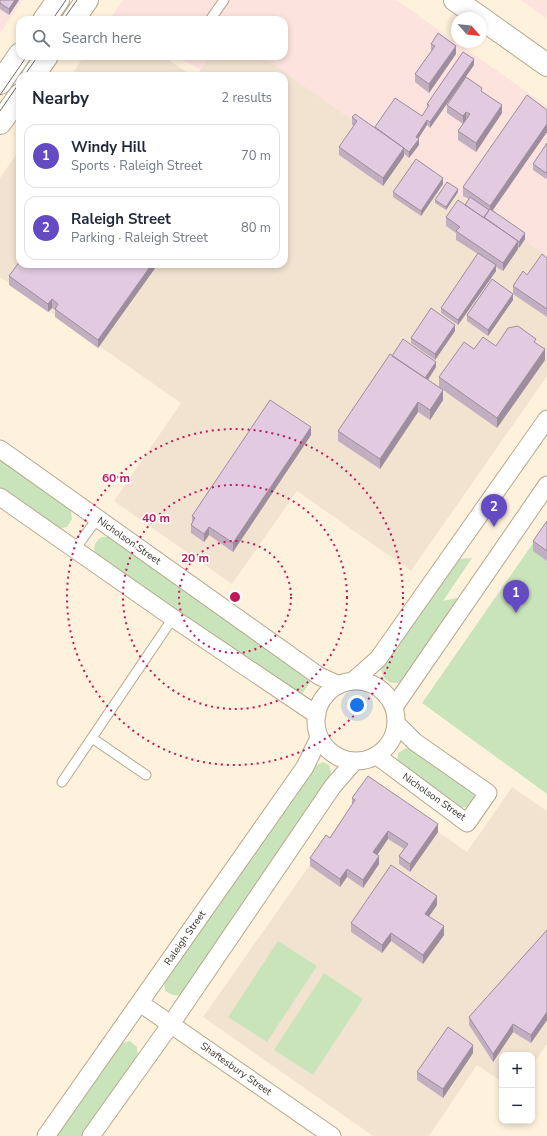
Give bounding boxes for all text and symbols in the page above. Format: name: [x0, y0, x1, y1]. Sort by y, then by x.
north arrow: [451, 12, 487, 48]
search box: [16, 16, 288, 60]
icon: search: [30, 27, 52, 49]
text: Search here: [62, 28, 142, 48]
text: Nearby: [32, 87, 89, 110]
text: 2 results: [221, 89, 272, 107]
text: Windy Hill: [71, 137, 146, 157]
text: 1: [42, 147, 50, 165]
text: 70 m: [241, 147, 271, 165]
text: Sports · Raleigh Street: [71, 157, 202, 175]
text: Raleigh Street: [71, 209, 171, 229]
text: 2: [42, 219, 50, 237]
text: 80 m: [241, 219, 271, 237]
text: Parking · Raleigh Street: [71, 229, 208, 247]
text: 60 m: [102, 470, 130, 486]
pin: 2: [481, 494, 507, 527]
text: 40 m: [142, 510, 170, 526]
street label: Nicholson Street: [95, 514, 164, 568]
text: 20 m: [181, 550, 209, 566]
pin: 1: [503, 580, 529, 613]
centre of rings: [228, 590, 242, 604]
your location: [347, 695, 367, 715]
street label: Nicholson Street: [400, 770, 469, 824]
street label: Raleigh Street: [161, 907, 209, 968]
street label: Shaftesbury Street: [198, 1039, 275, 1099]
map controls: [499, 1052, 535, 1124]
button: +: [499, 1052, 535, 1088]
button: −: [499, 1088, 535, 1124]

